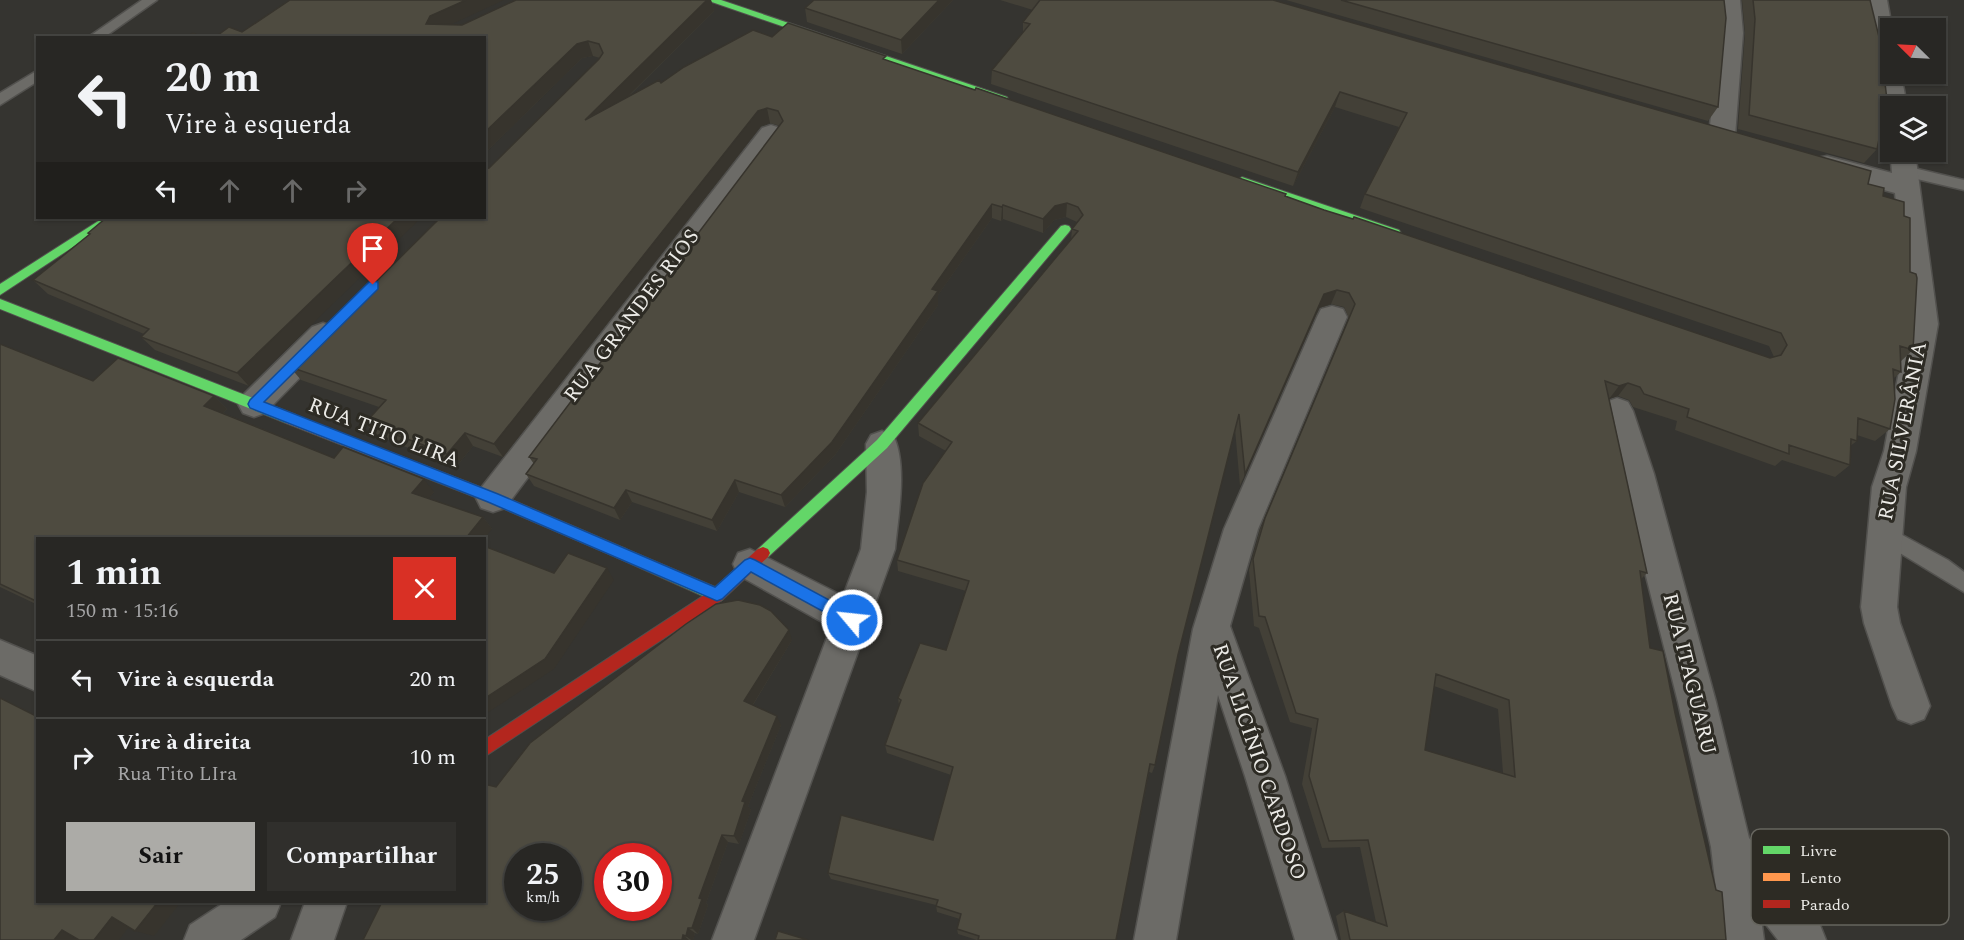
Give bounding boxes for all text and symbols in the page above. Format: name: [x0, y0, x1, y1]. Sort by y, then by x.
north arrow: [1880, 18, 1946, 84]
map controls: [1880, 18, 1946, 162]
text: 20 m: [165, 47, 260, 110]
icon: left: [66, 60, 144, 138]
button: layers: [1880, 96, 1946, 162]
text: Vire à esquerda: [165, 104, 351, 146]
icon: left: [150, 174, 183, 207]
icon: ahead: [213, 174, 246, 207]
icon: ahead: [276, 174, 309, 207]
icon: right: [339, 174, 372, 207]
pin: [347, 223, 398, 285]
street label: RUA GRANDES RIOS: [556, 223, 708, 409]
icon: arrive: [356, 232, 389, 265]
street label: RUA SILVERÂNIA: [1870, 339, 1936, 523]
street label: RUA TITO LIRA: [303, 389, 465, 477]
text: 1 min: [66, 546, 162, 601]
button: close: [393, 557, 456, 620]
position arrow: [820, 588, 884, 652]
street label: RUA ITAGUARU: [1653, 590, 1725, 758]
text: 150 m · 15:16: [66, 596, 178, 626]
street label: RUA LICÍNIO CARDOSO: [1203, 639, 1315, 885]
icon: left: [66, 663, 99, 696]
text: Vire à esquerda: [117, 663, 274, 696]
text: 20 m: [410, 663, 456, 696]
text: Vire à direita: [117, 726, 251, 759]
icon: right: [66, 741, 99, 774]
text: 10 m: [410, 741, 456, 774]
text: Rua Tito LIra: [117, 759, 237, 789]
button: Sair: [66, 822, 255, 891]
button: Compartilhar: [267, 822, 456, 891]
legend: [1751, 829, 1949, 925]
text: Livre: [1800, 839, 1837, 863]
speed limit sign: 30: [594, 843, 672, 921]
text: 25: [526, 852, 560, 898]
text: Lento: [1800, 866, 1841, 890]
text: km/h: [526, 886, 560, 909]
text: Parado: [1800, 893, 1850, 917]

